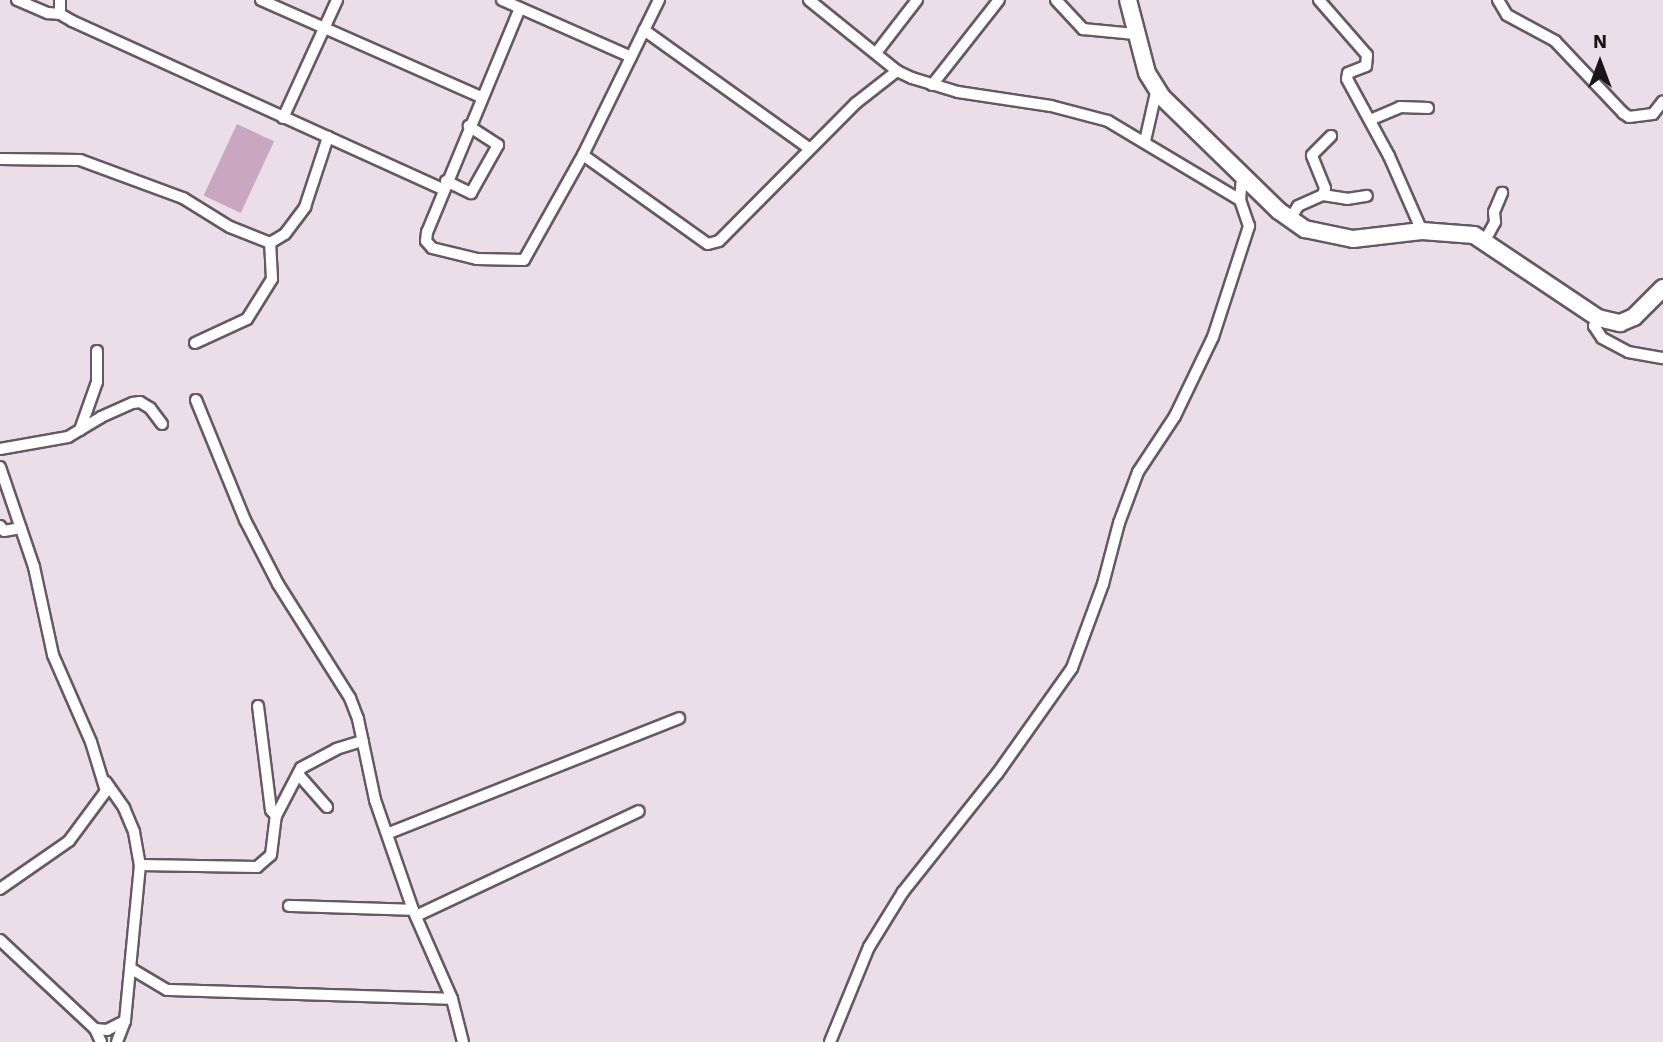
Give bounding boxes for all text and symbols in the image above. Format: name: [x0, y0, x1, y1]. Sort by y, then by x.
north arrow: [1565, 28, 1635, 98]
text: N: [1593, 30, 1607, 53]

